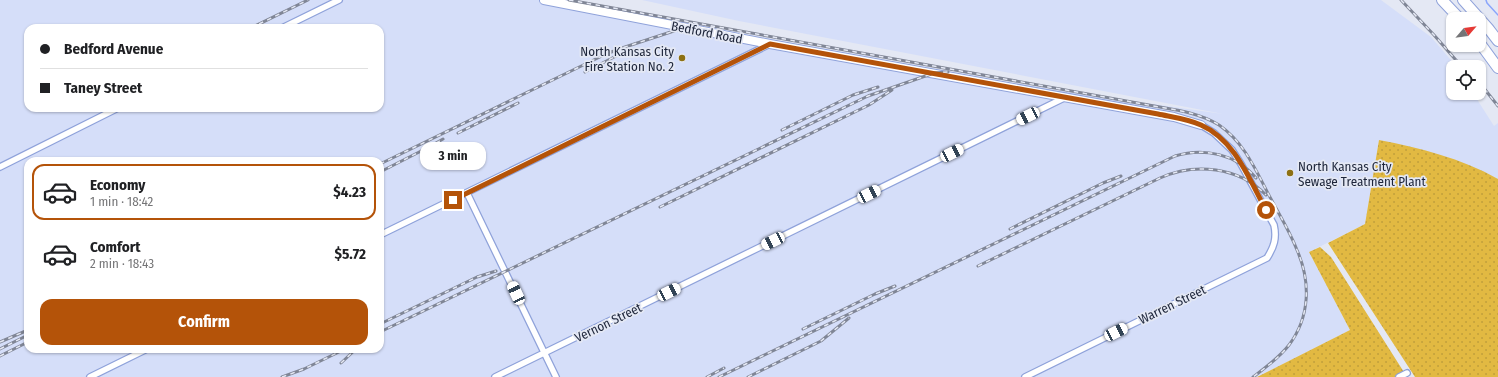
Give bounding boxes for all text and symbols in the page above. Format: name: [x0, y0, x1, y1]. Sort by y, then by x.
north arrow: [1446, 12, 1486, 52]
map controls: [1446, 12, 1486, 100]
street label: Bedford Road: [670, 18, 744, 47]
text: Bedford Avenue: [64, 40, 163, 58]
place label: North Kansas City Fire Station No. 2: [580, 44, 674, 74]
marker: North Kansas City Fire Station No. 2: [677, 53, 687, 63]
button: locate: [1446, 60, 1486, 100]
text: Taney Street: [64, 79, 142, 97]
car: [1015, 105, 1041, 127]
callout: 3 min: [420, 142, 486, 170]
car: [939, 142, 965, 164]
text: 3 min: [439, 148, 467, 163]
place label: North Kansas City Sewage Treatment Plant: [1298, 159, 1426, 189]
marker: North Kansas City Sewage Treatment Plant: [1285, 168, 1295, 178]
icon: car: [42, 174, 78, 210]
text: Economy: [90, 176, 145, 194]
text: $4.23: [333, 183, 366, 201]
car: [856, 183, 882, 205]
route end: [444, 191, 462, 209]
text: 1 min · 18:42: [90, 194, 153, 209]
route start: [1257, 201, 1275, 219]
car: [760, 230, 786, 252]
icon: car: [42, 236, 78, 272]
text: Comfort: [90, 238, 141, 256]
text: $5.72: [334, 245, 366, 263]
text: 2 min · 18:43: [90, 256, 154, 271]
car: [505, 280, 527, 306]
car: [656, 281, 682, 303]
street label: Warren Street: [1136, 281, 1209, 327]
button: Confirm: [40, 299, 368, 345]
street label: Vernon Street: [572, 299, 645, 345]
car: [1103, 321, 1129, 343]

